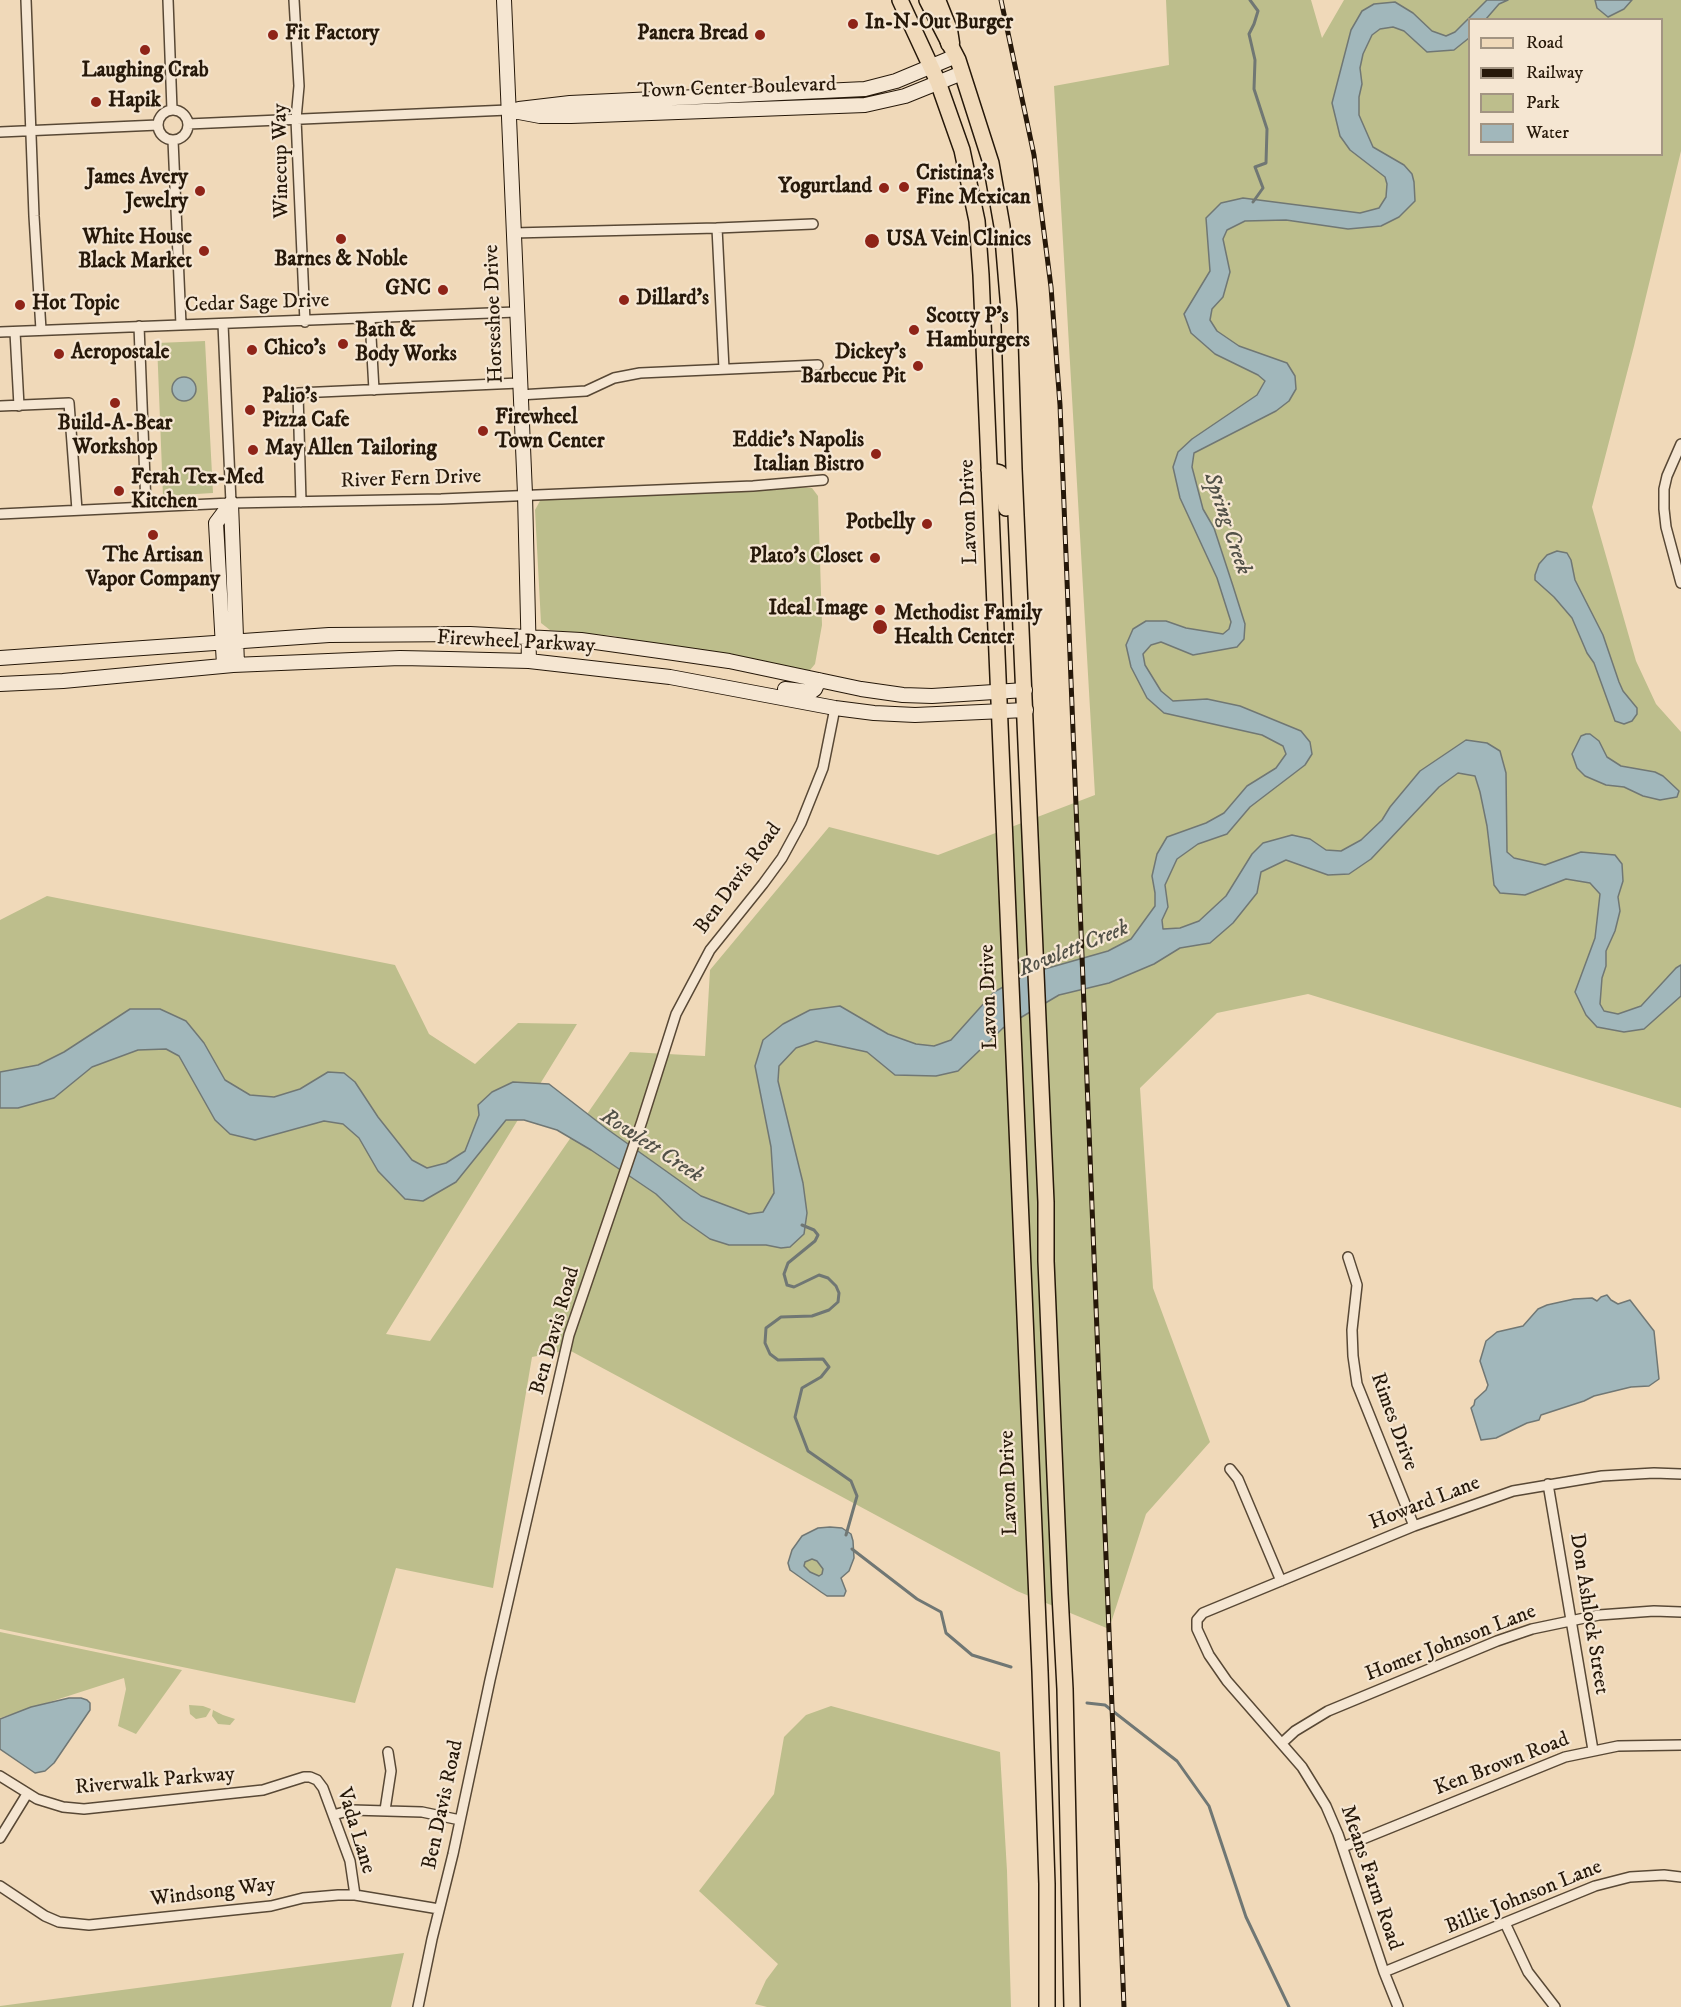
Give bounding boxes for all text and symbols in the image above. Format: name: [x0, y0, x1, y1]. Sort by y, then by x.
place label: In-N-Out Burger: [865, 11, 1013, 37]
marker: In-N-Out Burger: [846, 17, 860, 31]
legend: [1468, 18, 1663, 156]
place label: Fit Factory: [285, 22, 379, 48]
place label: Panera Bread: [637, 22, 748, 48]
marker: Fit Factory: [266, 28, 280, 42]
marker: Panera Bread: [753, 28, 767, 42]
text: Road: [1526, 32, 1563, 54]
marker: Laughing Crab: [138, 43, 152, 57]
place label: Laughing Crab: [82, 59, 208, 85]
text: Railway: [1526, 62, 1583, 84]
street label: Town Center Boulevard: [637, 73, 837, 105]
place label: Hapik: [108, 89, 161, 115]
text: Park: [1526, 92, 1560, 114]
marker: Hapik: [89, 95, 103, 109]
street label: Winecup Way: [268, 103, 296, 219]
text: Water: [1526, 122, 1569, 144]
place label: Cristina's Fine Mexican: [916, 162, 1031, 212]
place label: James Avery Jewelry: [87, 166, 188, 216]
place label: Yogurtland: [778, 175, 872, 201]
marker: Cristina's Fine Mexican: [897, 180, 911, 194]
marker: Yogurtland: [877, 181, 891, 195]
marker: James Avery Jewelry: [193, 184, 207, 198]
place label: White House Black Market: [78, 226, 192, 276]
place label: USA Vein Clinics: [886, 228, 1031, 254]
marker: Barnes & Noble: [334, 232, 348, 246]
marker: USA Vein Clinics: [863, 232, 881, 250]
marker: White House Black Market: [197, 244, 211, 258]
street label: Horseshoe Drive: [480, 244, 510, 384]
place label: Barnes & Noble: [274, 248, 408, 274]
place label: GNC: [385, 277, 431, 303]
marker: GNC: [436, 283, 450, 297]
place label: Dillard's: [636, 287, 709, 313]
street label: Cedar Sage Drive: [184, 289, 330, 319]
place label: Hot Topic: [32, 292, 120, 318]
marker: Dillard's: [617, 293, 631, 307]
marker: Hot Topic: [13, 298, 27, 312]
place label: Scotty P's Hamburgers: [926, 305, 1030, 355]
place label: Bath & Body Works: [355, 319, 457, 369]
marker: Scotty P's Hamburgers: [907, 323, 921, 337]
place label: Chico's: [264, 337, 326, 363]
marker: Bath & Body Works: [336, 337, 350, 351]
place label: Aeropostale: [71, 341, 169, 367]
place label: Dickey's Barbecue Pit: [801, 341, 906, 391]
marker: Chico's: [245, 343, 259, 357]
marker: Aeropostale: [52, 347, 66, 361]
marker: Dickey's Barbecue Pit: [911, 359, 925, 373]
place label: Palio's Pizza Cafe: [262, 385, 349, 435]
marker: Build-A-Bear Workshop: [108, 396, 122, 410]
marker: Palio's Pizza Cafe: [243, 403, 257, 417]
place label: Firewheel Town Center: [495, 406, 605, 456]
place label: Build-A-Bear Workshop: [58, 412, 172, 462]
marker: Firewheel Town Center: [476, 424, 490, 438]
place label: Eddie's Napolis Italian Bistro: [732, 429, 864, 479]
place label: May Allen Tailoring: [265, 437, 437, 463]
marker: May Allen Tailoring: [246, 443, 260, 457]
marker: Eddie's Napolis Italian Bistro: [869, 447, 883, 461]
street label: Lavon Drive: [956, 459, 984, 565]
street label: River Fern Drive: [340, 465, 482, 495]
place label: Ferah Tex-Med Kitchen: [131, 466, 264, 516]
water label: Spring Creek: [1196, 470, 1256, 578]
marker: Ferah Tex-Med Kitchen: [112, 484, 126, 498]
place label: Potbelly: [845, 511, 915, 537]
marker: Potbelly: [920, 517, 934, 531]
marker: The Artisan Vapor Company: [146, 528, 160, 542]
place label: The Artisan Vapor Company: [86, 544, 220, 594]
place label: Plato's Closet: [749, 545, 863, 571]
marker: Plato's Closet: [868, 551, 882, 565]
place label: Ideal Image: [768, 597, 868, 623]
place label: Methodist Family Health Center: [894, 602, 1042, 652]
marker: Ideal Image: [873, 603, 887, 617]
marker: Methodist Family Health Center: [871, 618, 889, 636]
street label: Firewheel Parkway: [436, 626, 596, 660]
street label: Ben Davis Road: [690, 818, 788, 940]
water label: Rowlett Creek: [1015, 916, 1133, 984]
street label: Lavon Drive: [976, 944, 1004, 1050]
water label: Rowlett Creek: [595, 1104, 707, 1190]
street label: Ben Davis Road: [526, 1264, 586, 1398]
street label: Rimes Drive: [1364, 1370, 1422, 1474]
street label: Lavon Drive: [996, 1430, 1024, 1536]
street label: Howard Lane: [1366, 1471, 1484, 1537]
street label: Don Ashlock Street: [1563, 1532, 1613, 1696]
street label: Homer Johnson Lane: [1362, 1600, 1540, 1688]
street label: Ken Brown Road: [1431, 1728, 1573, 1802]
street label: Ben Davis Road: [418, 1738, 470, 1872]
street label: Riverwalk Parkway: [74, 1762, 236, 1802]
street label: Vada Lane: [330, 1785, 380, 1877]
street label: Means Farm Road: [1333, 1802, 1407, 1954]
street label: Billie Johnson Lane: [1442, 1855, 1606, 1941]
street label: Windsong Way: [149, 1873, 277, 1913]

